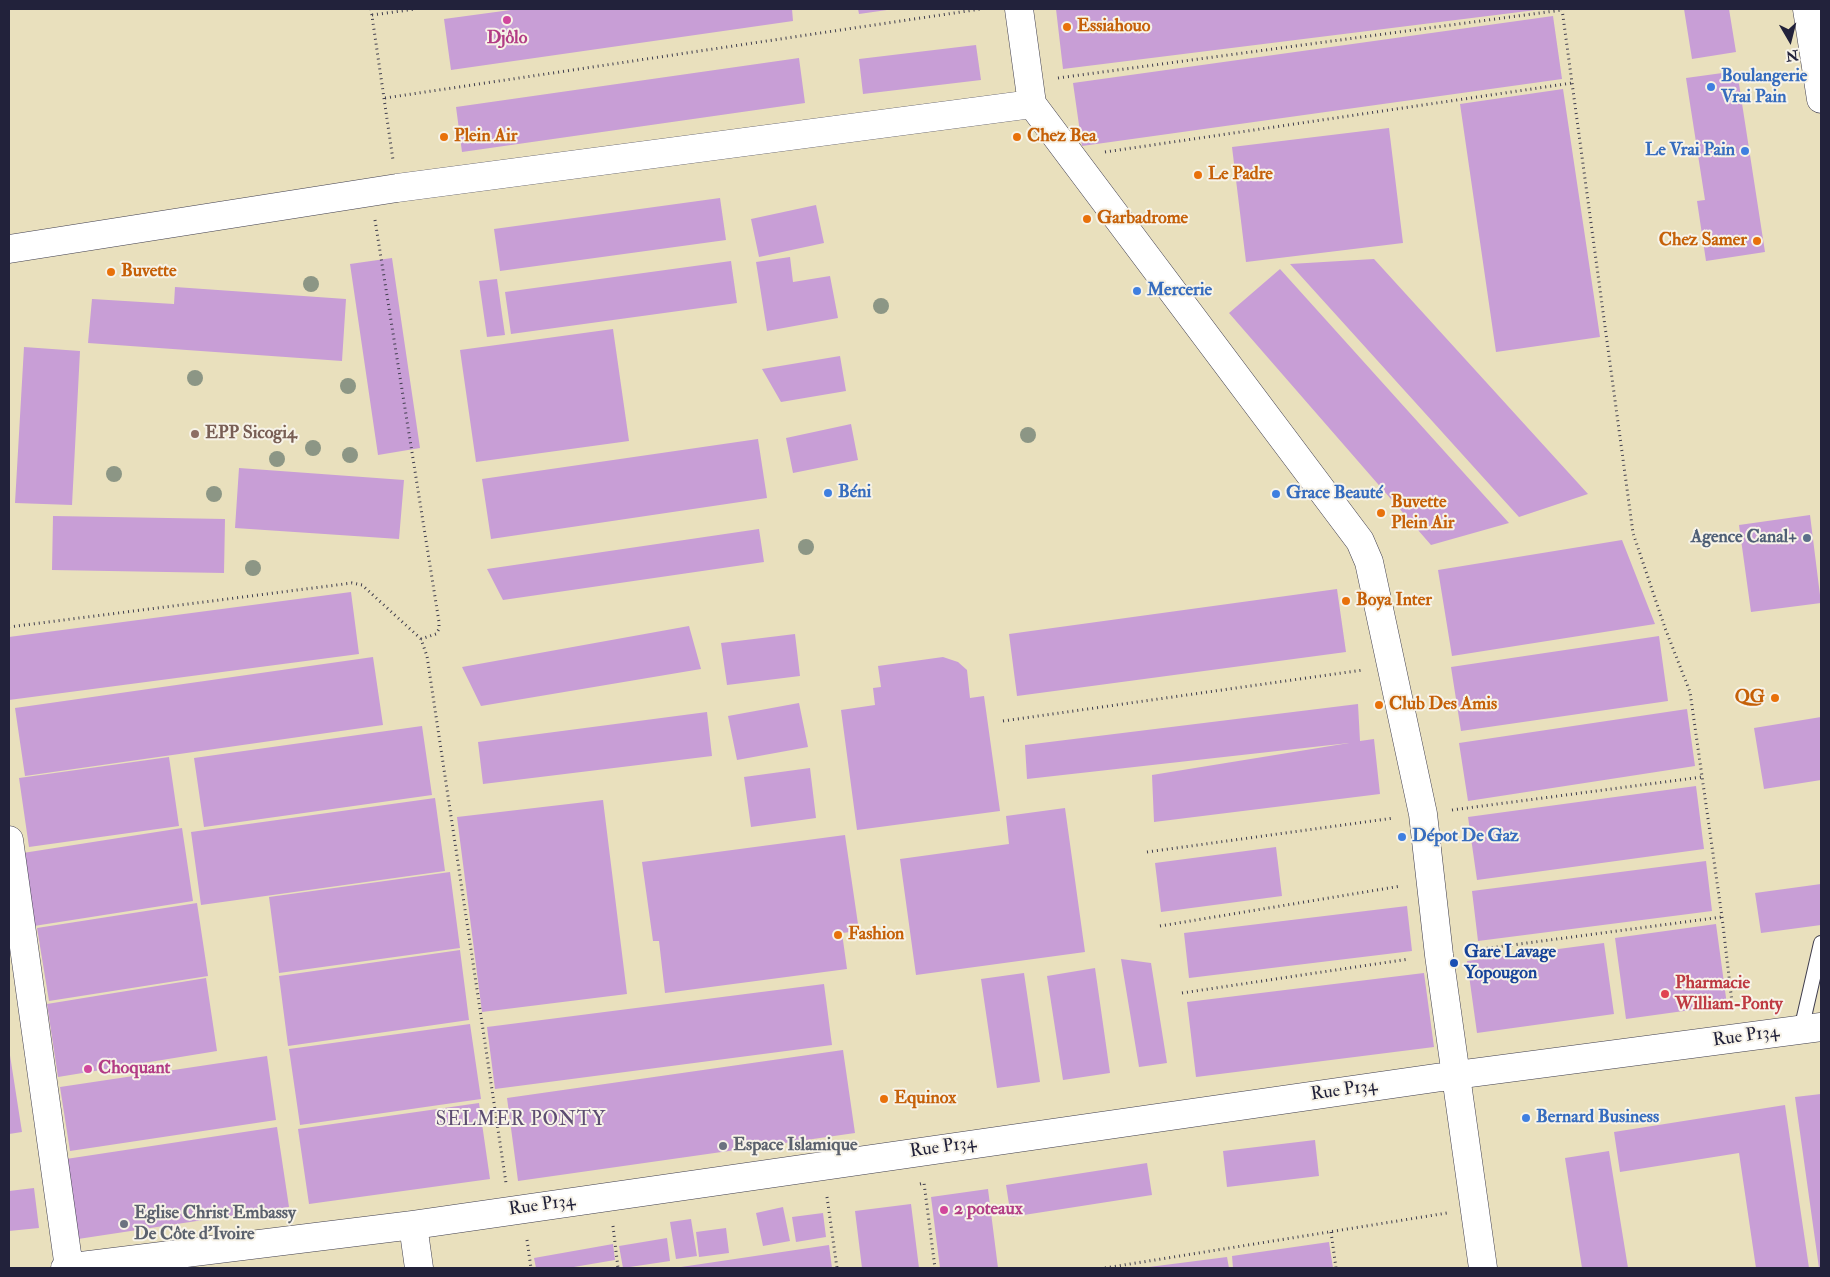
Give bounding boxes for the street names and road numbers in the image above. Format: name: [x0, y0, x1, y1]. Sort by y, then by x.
street label: Rue P134: [1711, 1022, 1781, 1052]
street label: Rue P134: [1309, 1076, 1379, 1106]
street label: Rue P134: [908, 1133, 978, 1163]
street label: Rue P134: [507, 1191, 577, 1221]

